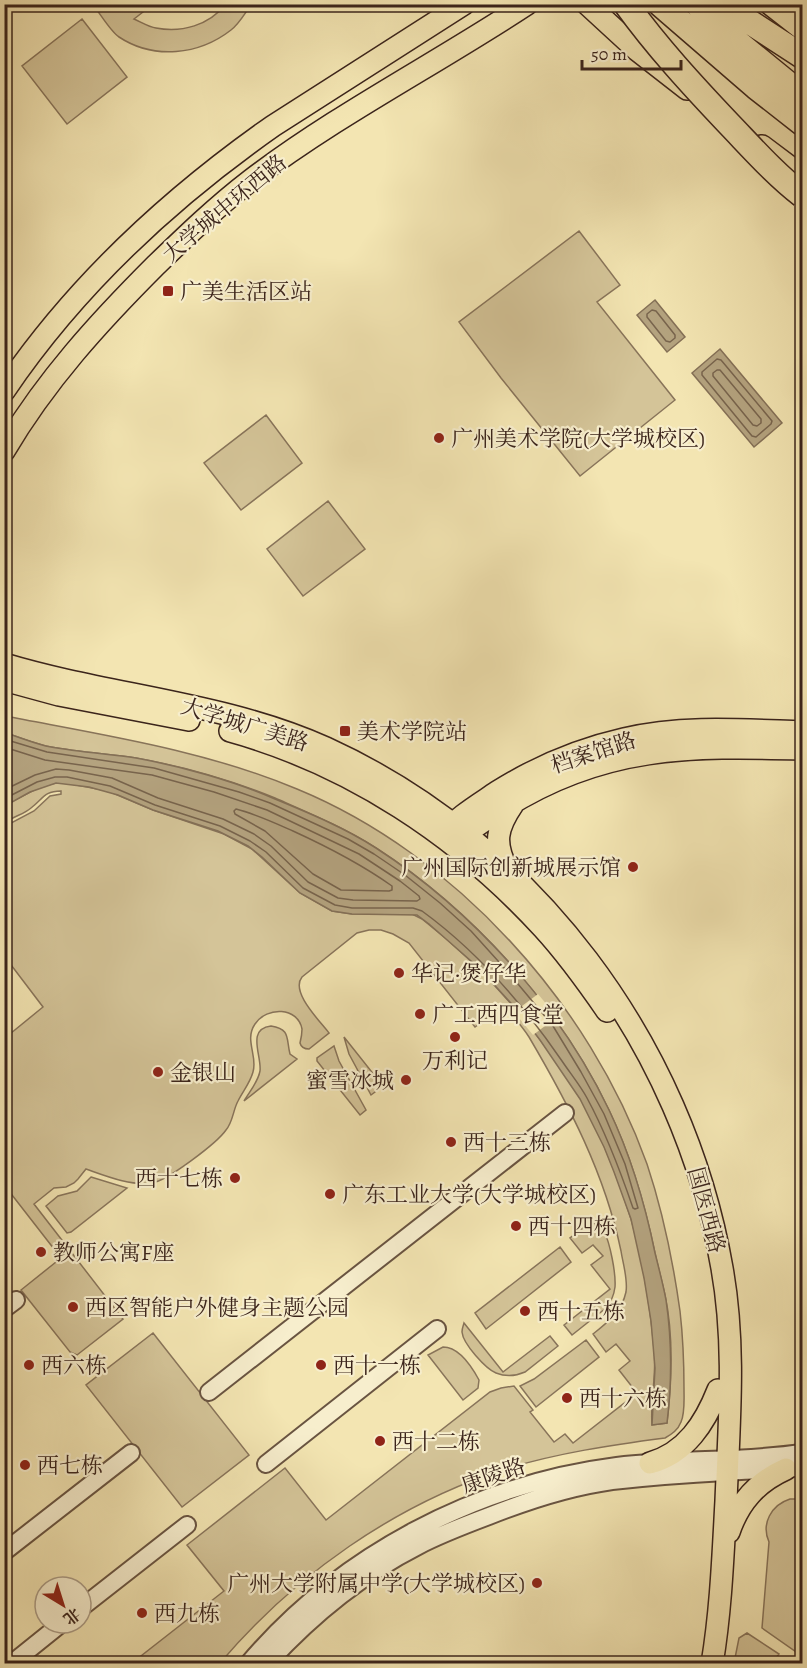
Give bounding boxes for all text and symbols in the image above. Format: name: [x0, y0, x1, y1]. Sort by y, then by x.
scale bar: [582, 33, 681, 71]
text: 50 m: [591, 42, 627, 66]
street label: 大学城中环西路: [156, 148, 293, 270]
place label: 广美生活区站: [180, 277, 312, 307]
marker: 广美生活区站: [161, 284, 175, 298]
place label: 广州美术学院(大学城校区): [451, 424, 705, 454]
marker: 广州美术学院(大学城校区): [432, 431, 446, 445]
street label: 大学城广美路: [177, 691, 312, 759]
place label: 美术学院站: [357, 717, 467, 747]
marker: 美术学院站: [338, 724, 352, 738]
street label: 档案馆路: [547, 725, 640, 781]
place label: 广州国际创新城展示馆: [401, 853, 621, 883]
marker: 广州国际创新城展示馆: [626, 860, 640, 874]
place label: 华记·煲仔华: [411, 959, 526, 989]
marker: 华记·煲仔华: [392, 966, 406, 980]
place label: 广工西四食堂: [432, 1000, 564, 1030]
marker: 广工西四食堂: [413, 1007, 427, 1021]
marker: 万利记: [448, 1030, 462, 1044]
place label: 万利记: [422, 1046, 488, 1076]
place label: 金银山: [170, 1058, 236, 1088]
marker: 金银山: [151, 1065, 165, 1079]
place label: 蜜雪冰城: [306, 1066, 394, 1096]
marker: 蜜雪冰城: [399, 1073, 413, 1087]
place label: 西十三栋: [463, 1128, 551, 1158]
marker: 西十三栋: [444, 1135, 458, 1149]
place label: 西十七栋: [135, 1164, 223, 1194]
street label: 国医西路: [680, 1164, 732, 1257]
marker: 西十七栋: [228, 1171, 242, 1185]
place label: 广东工业大学(大学城校区): [342, 1180, 596, 1210]
marker: 广东工业大学(大学城校区): [323, 1187, 337, 1201]
place label: 西十四栋: [528, 1212, 616, 1242]
marker: 西十四栋: [509, 1219, 523, 1233]
place label: 教师公寓F座: [53, 1238, 174, 1268]
marker: 教师公寓F座: [34, 1245, 48, 1259]
place label: 西区智能户外健身主题公园: [85, 1293, 349, 1323]
place label: 西十五栋: [537, 1297, 625, 1327]
marker: 西区智能户外健身主题公园: [66, 1300, 80, 1314]
marker: 西十五栋: [518, 1304, 532, 1318]
place label: 西六栋: [41, 1351, 107, 1381]
place label: 西十一栋: [333, 1351, 421, 1381]
marker: 西六栋: [22, 1358, 36, 1372]
marker: 西十一栋: [314, 1358, 328, 1372]
place label: 西十六栋: [579, 1384, 667, 1414]
marker: 西十六栋: [560, 1391, 574, 1405]
place label: 西十二栋: [392, 1427, 480, 1457]
marker: 西十二栋: [373, 1434, 387, 1448]
place label: 西七栋: [37, 1451, 103, 1481]
street label: 康陵路: [457, 1451, 529, 1501]
marker: 西七栋: [18, 1458, 32, 1472]
place label: 广州大学附属中学(大学城校区): [227, 1569, 525, 1599]
north arrow: [33, 1575, 93, 1635]
marker: 广州大学附属中学(大学城校区): [530, 1576, 544, 1590]
place label: 西九栋: [154, 1599, 220, 1629]
text: 北: [59, 1602, 85, 1630]
marker: 西九栋: [135, 1606, 149, 1620]

